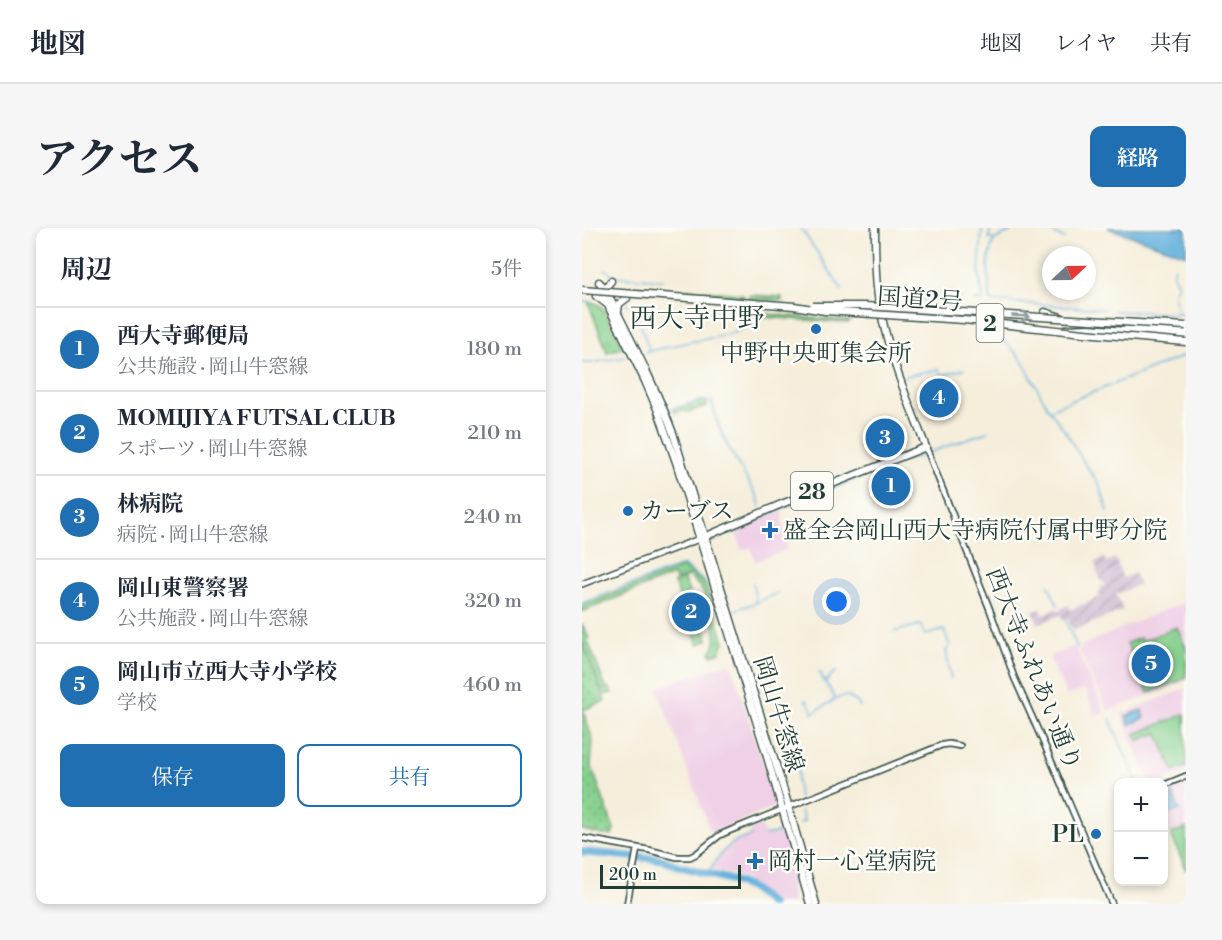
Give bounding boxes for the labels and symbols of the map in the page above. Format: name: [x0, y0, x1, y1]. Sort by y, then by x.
north arrow: [1042, 246, 1096, 300]
street label: 国道2号: [876, 282, 964, 318]
district label: 西大寺中野: [630, 302, 765, 336]
road number: 2: [976, 304, 1004, 342]
one-way arrow: [1010, 311, 1030, 322]
marker: 中野中央町集会所: [809, 322, 823, 336]
place label: 中野中央町集会所: [720, 339, 912, 369]
pin: 4: [920, 376, 958, 420]
pin: 3: [866, 416, 904, 460]
pin: 1: [872, 464, 910, 508]
road number: 28: [791, 472, 833, 510]
place label: カーブス: [640, 497, 734, 527]
marker: カーブス: [621, 504, 635, 518]
place label: 盛全会岡山西大寺病院付属中野分院: [783, 516, 1167, 546]
marker: 盛全会岡山西大寺病院付属中野分院: [761, 521, 779, 539]
street label: 西大寺ふれあい通り: [979, 564, 1087, 775]
your location: [822, 587, 851, 616]
pin: 2: [672, 590, 710, 634]
pin: 5: [1132, 642, 1170, 686]
street label: 岡山牛窓線: [746, 653, 810, 776]
place label: PL: [1052, 820, 1084, 850]
marker: PL: [1089, 827, 1103, 841]
place label: 岡村一心堂病院: [768, 847, 936, 877]
marker: 岡村一心堂病院: [746, 852, 764, 870]
scale bar: [600, 862, 741, 890]

